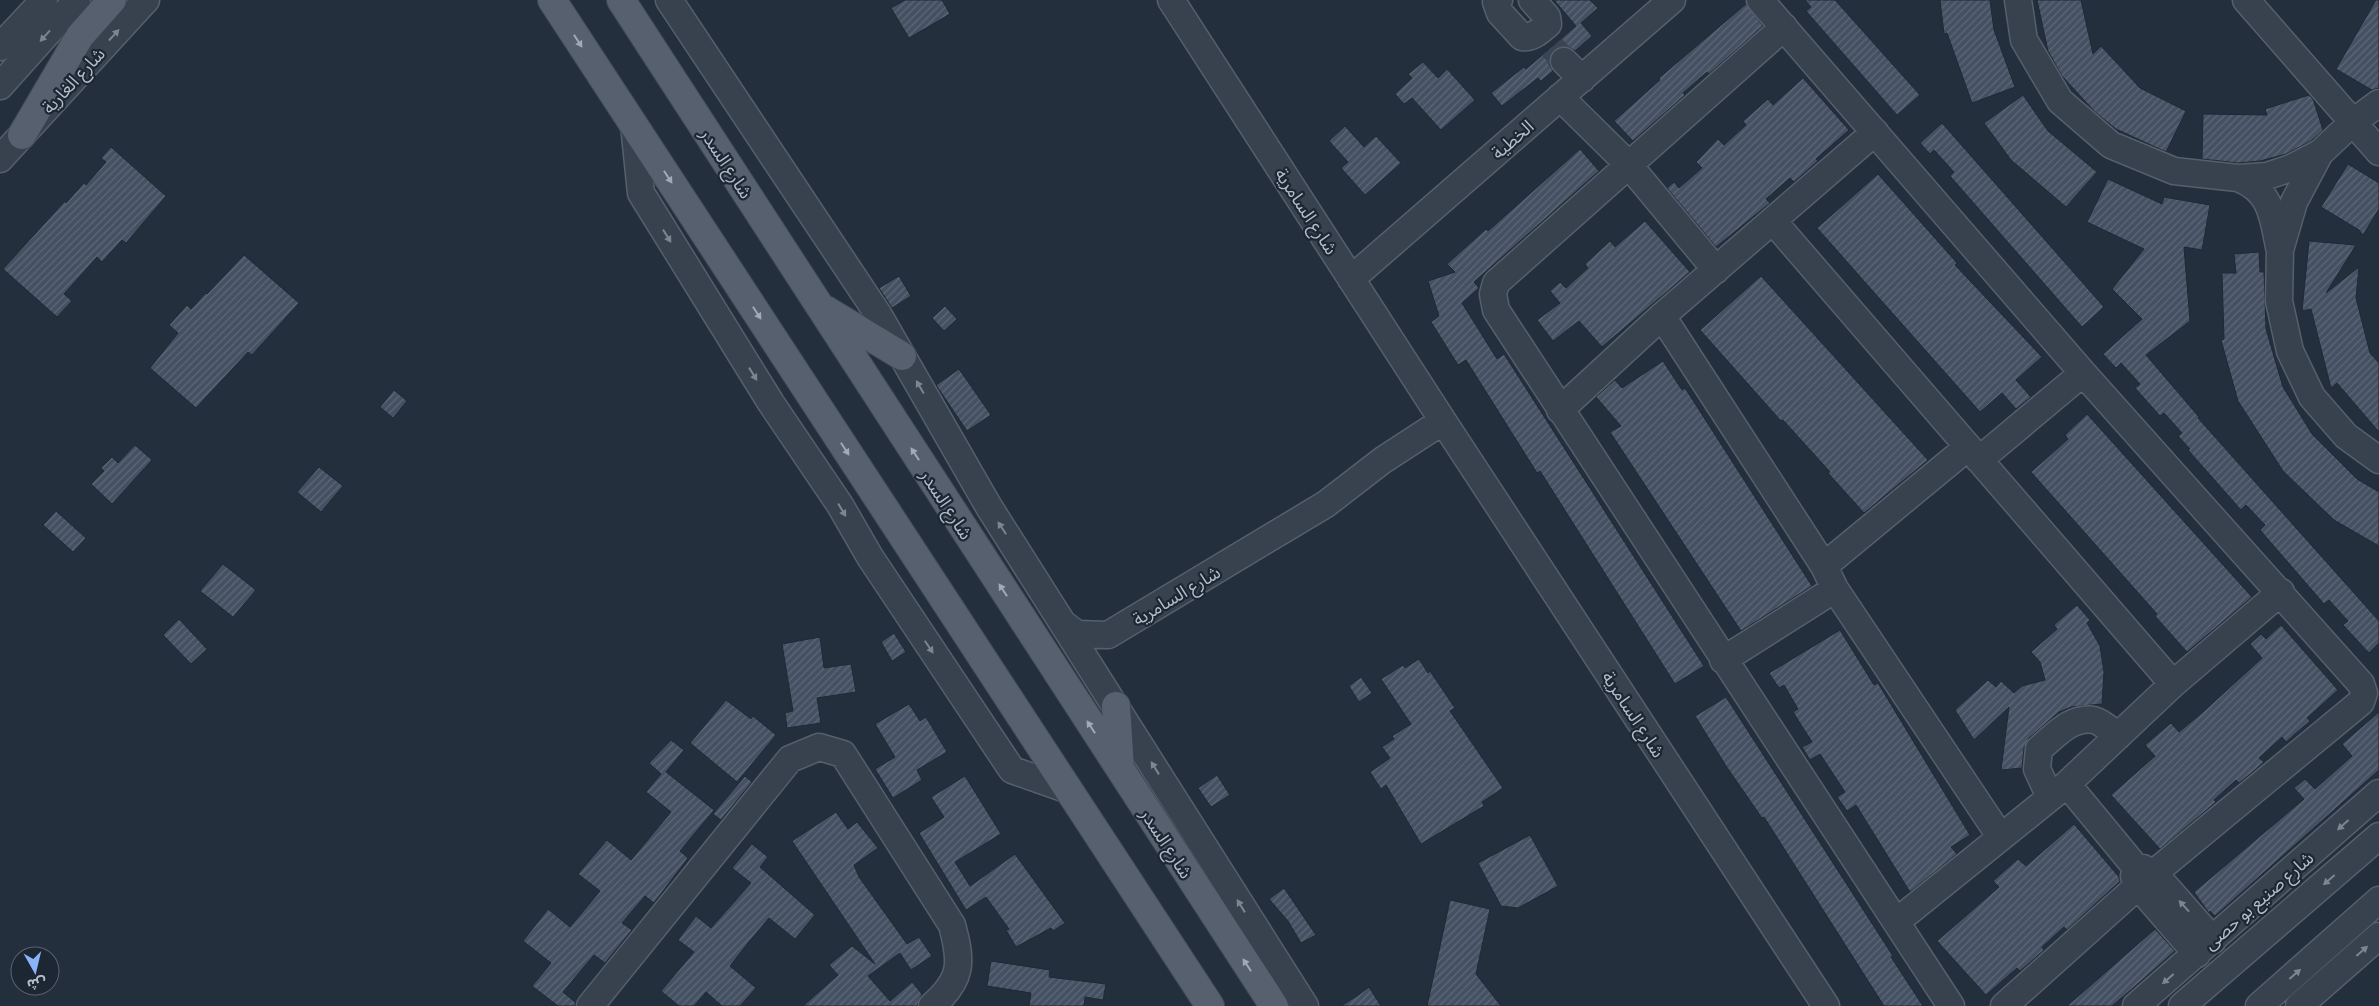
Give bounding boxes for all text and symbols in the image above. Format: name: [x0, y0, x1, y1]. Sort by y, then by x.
one-way arrow: [108, 29, 120, 41]
one-way arrow: [39, 30, 51, 42]
one-way arrow: [574, 34, 583, 47]
street label: شارع الغارية: [36, 42, 112, 120]
street label: الخطية: [1486, 114, 1538, 164]
street label: شارع السدر: [692, 122, 759, 204]
street label: شارع السامرية: [1268, 163, 1344, 260]
one-way arrow: [663, 170, 672, 183]
one-way arrow: [663, 229, 672, 242]
one-way arrow: [752, 306, 761, 319]
one-way arrow: [748, 367, 757, 380]
one-way arrow: [915, 381, 924, 394]
one-way arrow: [841, 442, 850, 455]
one-way arrow: [910, 447, 919, 461]
street label: شارع السدر: [912, 463, 979, 545]
one-way arrow: [838, 503, 847, 516]
one-way arrow: [997, 521, 1007, 534]
street label: شارع السامرية: [1128, 559, 1226, 633]
one-way arrow: [998, 584, 1008, 597]
one-way arrow: [924, 640, 934, 653]
street label: شارع السامرية: [1595, 666, 1671, 763]
one-way arrow: [1087, 720, 1096, 733]
one-way arrow: [1150, 761, 1160, 775]
street label: شارع السدر: [1132, 802, 1199, 884]
one-way arrow: [2336, 820, 2349, 831]
street label: شارع صنيع بو حصى: [2198, 845, 2320, 957]
one-way arrow: [2322, 874, 2335, 885]
one-way arrow: [1236, 899, 1245, 913]
one-way arrow: [2179, 900, 2190, 912]
one-way arrow: [2355, 945, 2367, 957]
north arrow: [10, 946, 60, 996]
one-way arrow: [1243, 959, 1252, 972]
one-way arrow: [2289, 968, 2301, 980]
one-way arrow: [2162, 973, 2174, 984]
text: ش: [26, 974, 48, 995]

